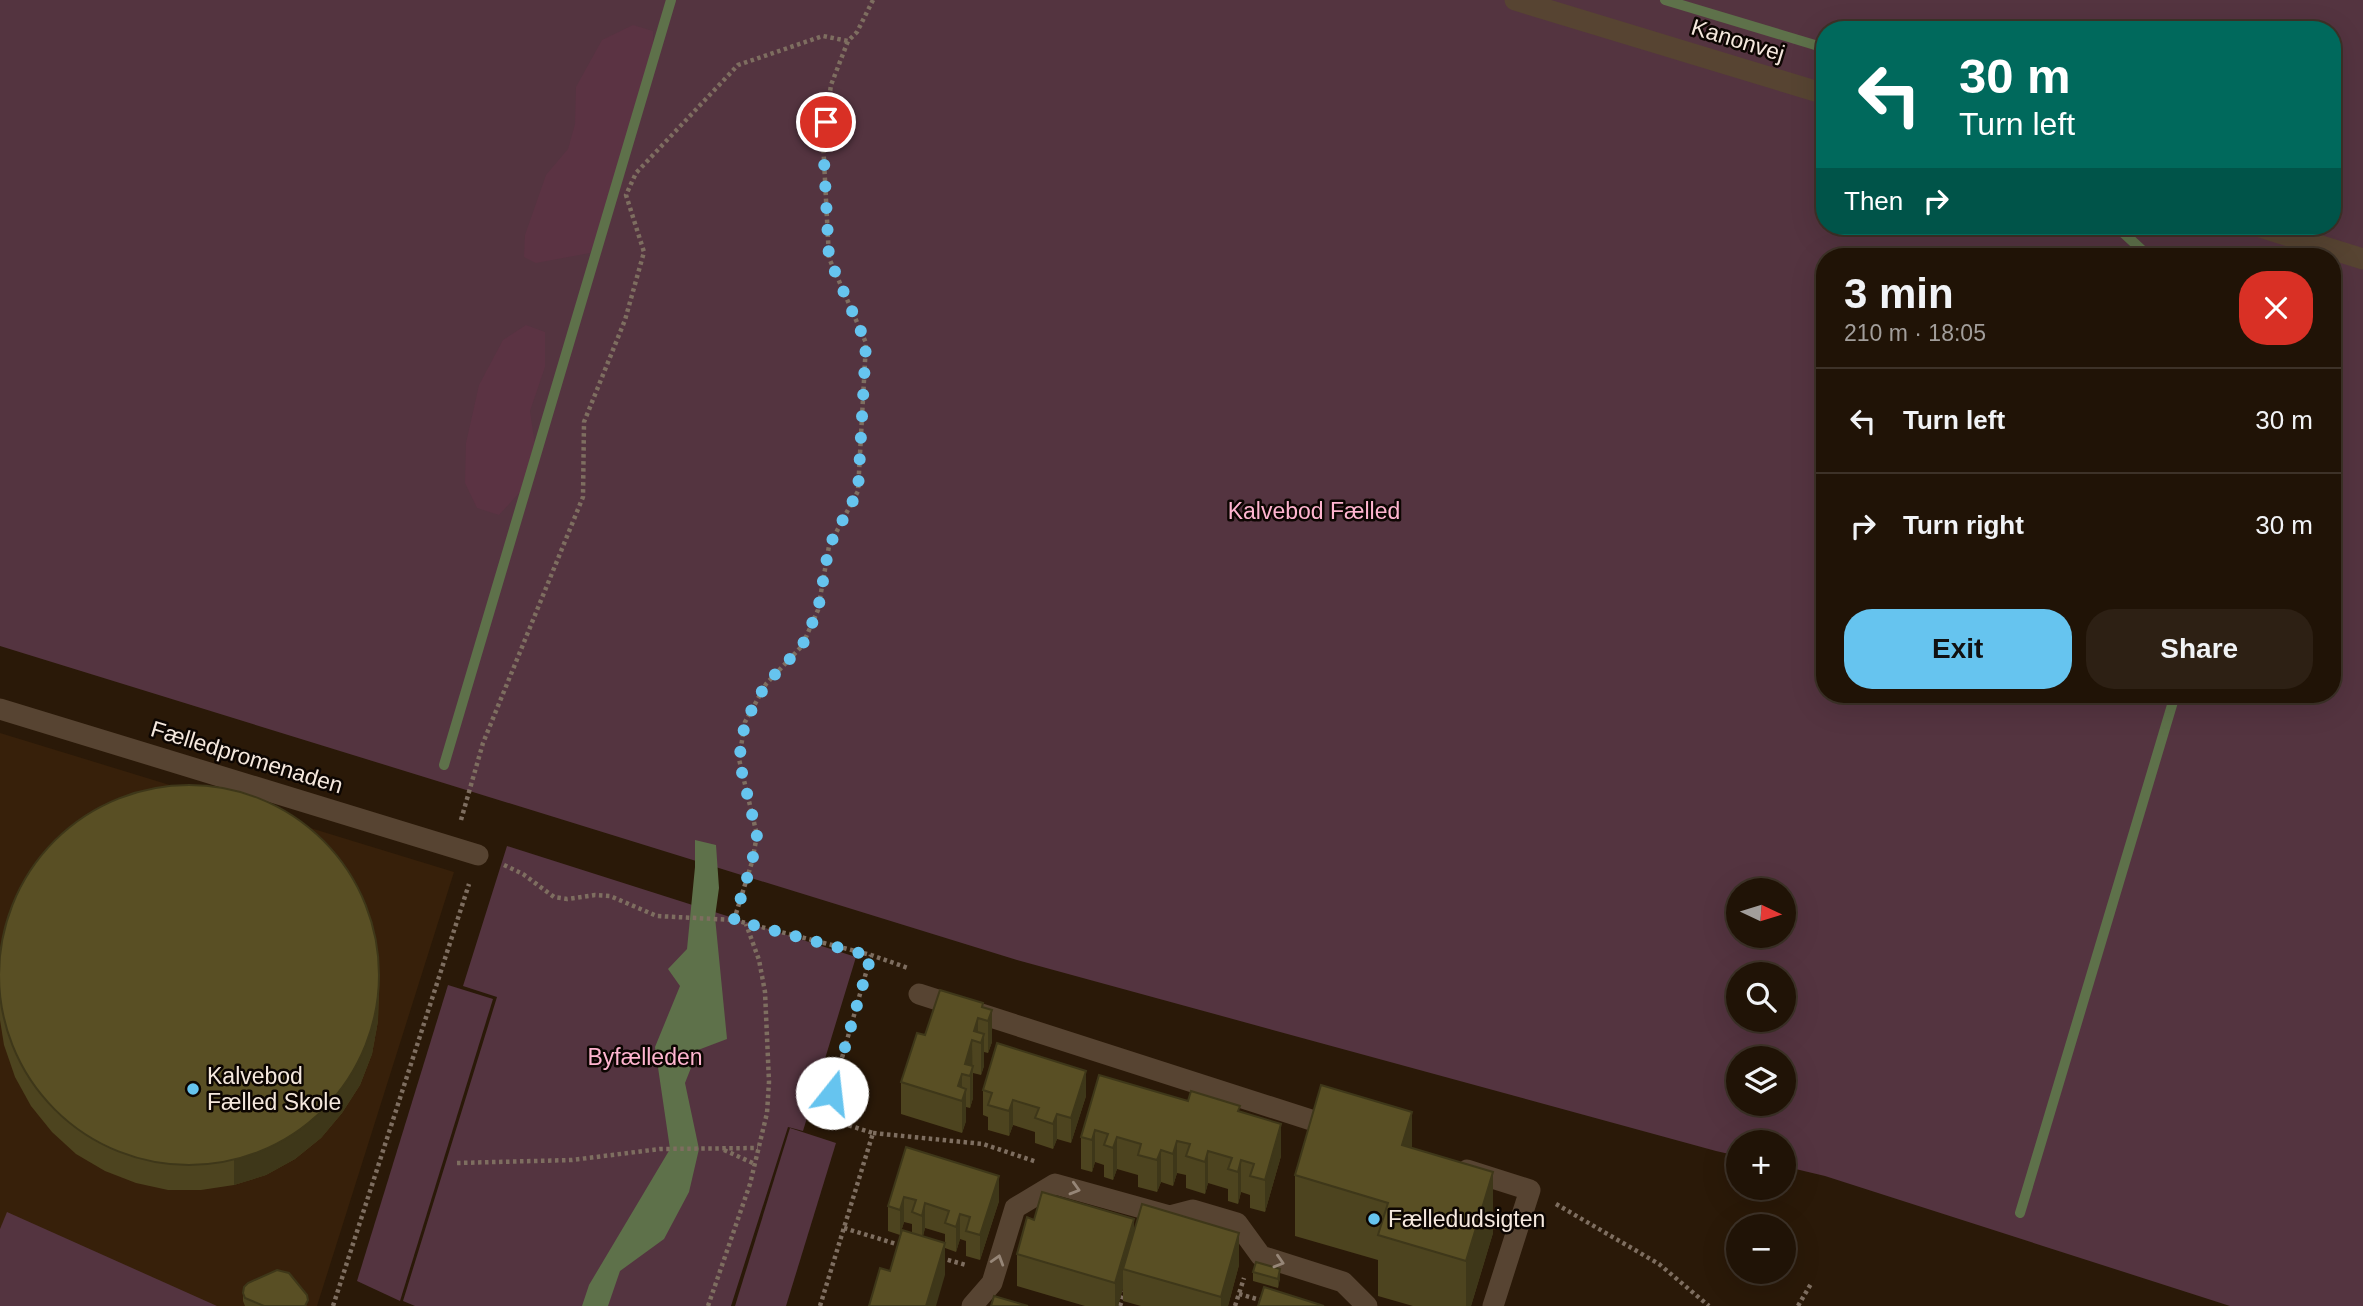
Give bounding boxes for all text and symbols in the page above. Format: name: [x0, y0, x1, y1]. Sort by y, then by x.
street label: Kanonvej: [1688, 14, 1788, 66]
icon: left: [1844, 49, 1935, 140]
text: 30 m: [1959, 49, 2071, 103]
pin: [796, 92, 856, 152]
icon: arrive: [807, 103, 845, 141]
text: Turn left: [1959, 106, 2075, 142]
icon: right: [1917, 182, 1955, 220]
text: Then: [1844, 186, 1903, 216]
text: 3 min: [1844, 270, 1954, 317]
button: close: [2239, 271, 2313, 345]
text: 210 m · 18:05: [1844, 320, 1986, 346]
icon: left: [1844, 402, 1882, 440]
text: Turn left: [1903, 405, 2005, 435]
text: 30 m: [2255, 405, 2313, 435]
park label: Kalvebod Fælled: [1228, 498, 1400, 524]
icon: right: [1844, 507, 1882, 545]
text: Turn right: [1903, 510, 2024, 540]
text: 30 m: [2255, 510, 2313, 540]
button: Exit: [1844, 609, 2072, 689]
button: Share: [2086, 609, 2313, 689]
street label: Fælledpromenaden: [148, 715, 346, 799]
north arrow: [1726, 878, 1796, 948]
map controls: [1726, 878, 1796, 1284]
button: search: [1726, 962, 1796, 1032]
park label: Byfælleden: [587, 1044, 703, 1070]
button: layers: [1726, 1046, 1796, 1116]
position arrow: [795, 1056, 869, 1130]
place label: Kalvebod Fælled Skole: [207, 1063, 341, 1115]
marker: Kalvebod Fælled Skole: [185, 1081, 201, 1097]
button: +: [1726, 1130, 1796, 1200]
one-way arrow: [1069, 1180, 1081, 1195]
place label: Fælledudsigten: [1388, 1206, 1545, 1232]
marker: Fælledudsigten: [1366, 1211, 1382, 1227]
button: −: [1726, 1214, 1796, 1284]
one-way arrow: [1272, 1253, 1284, 1268]
one-way arrow: [990, 1254, 1005, 1266]

